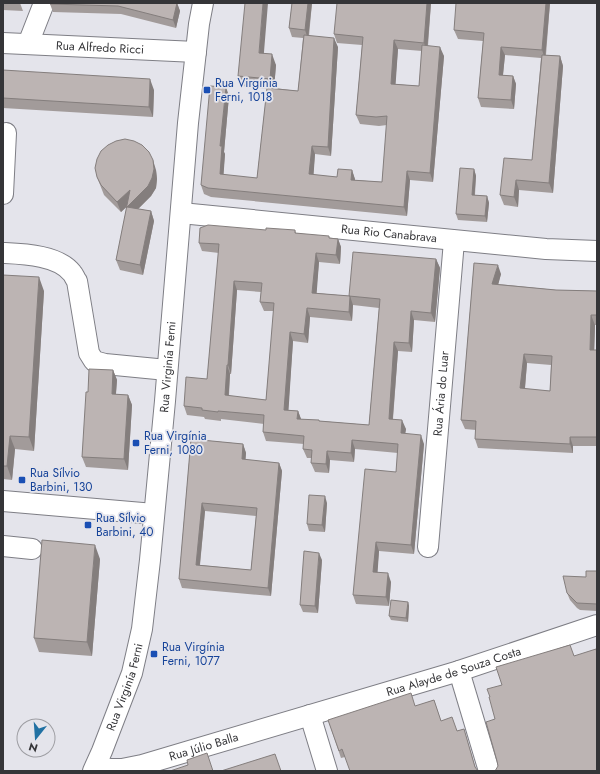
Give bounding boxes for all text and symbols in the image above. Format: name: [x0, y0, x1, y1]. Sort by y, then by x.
street label: Rua Alfredo Ricci: [55, 36, 144, 59]
place label: Rua Virgínia Ferni, 1018: [215, 74, 278, 106]
marker: Rua Virgínia Ferni, 1018: [202, 85, 212, 95]
street label: Rua Rio Canabrava: [340, 220, 438, 247]
street label: Rua Virginía Ferni: [155, 321, 181, 413]
street label: Rua Ária do Luar: [428, 349, 454, 437]
place label: Rua Virgínia Ferni, 1080: [144, 427, 207, 459]
marker: Rua Virgínia Ferni, 1080: [131, 438, 141, 448]
place label: Rua Sílvio Barbini, 130: [30, 464, 92, 496]
marker: Rua Sílvio Barbini, 130: [17, 475, 27, 485]
place label: Rua Sílvio Barbini, 40: [96, 509, 153, 541]
marker: Rua Sílvio Barbini, 40: [83, 520, 93, 530]
place label: Rua Virgínia Ferni, 1077: [162, 638, 225, 670]
street label: Rua Virginía Ferni: [102, 641, 147, 733]
street label: Rua Alayde de Souza Costa: [384, 642, 523, 701]
marker: Rua Virgínia Ferni, 1077: [149, 649, 159, 659]
north arrow: [16, 718, 56, 758]
street label: Rua Júlio Balla: [167, 728, 241, 766]
text: N: [27, 739, 40, 756]

